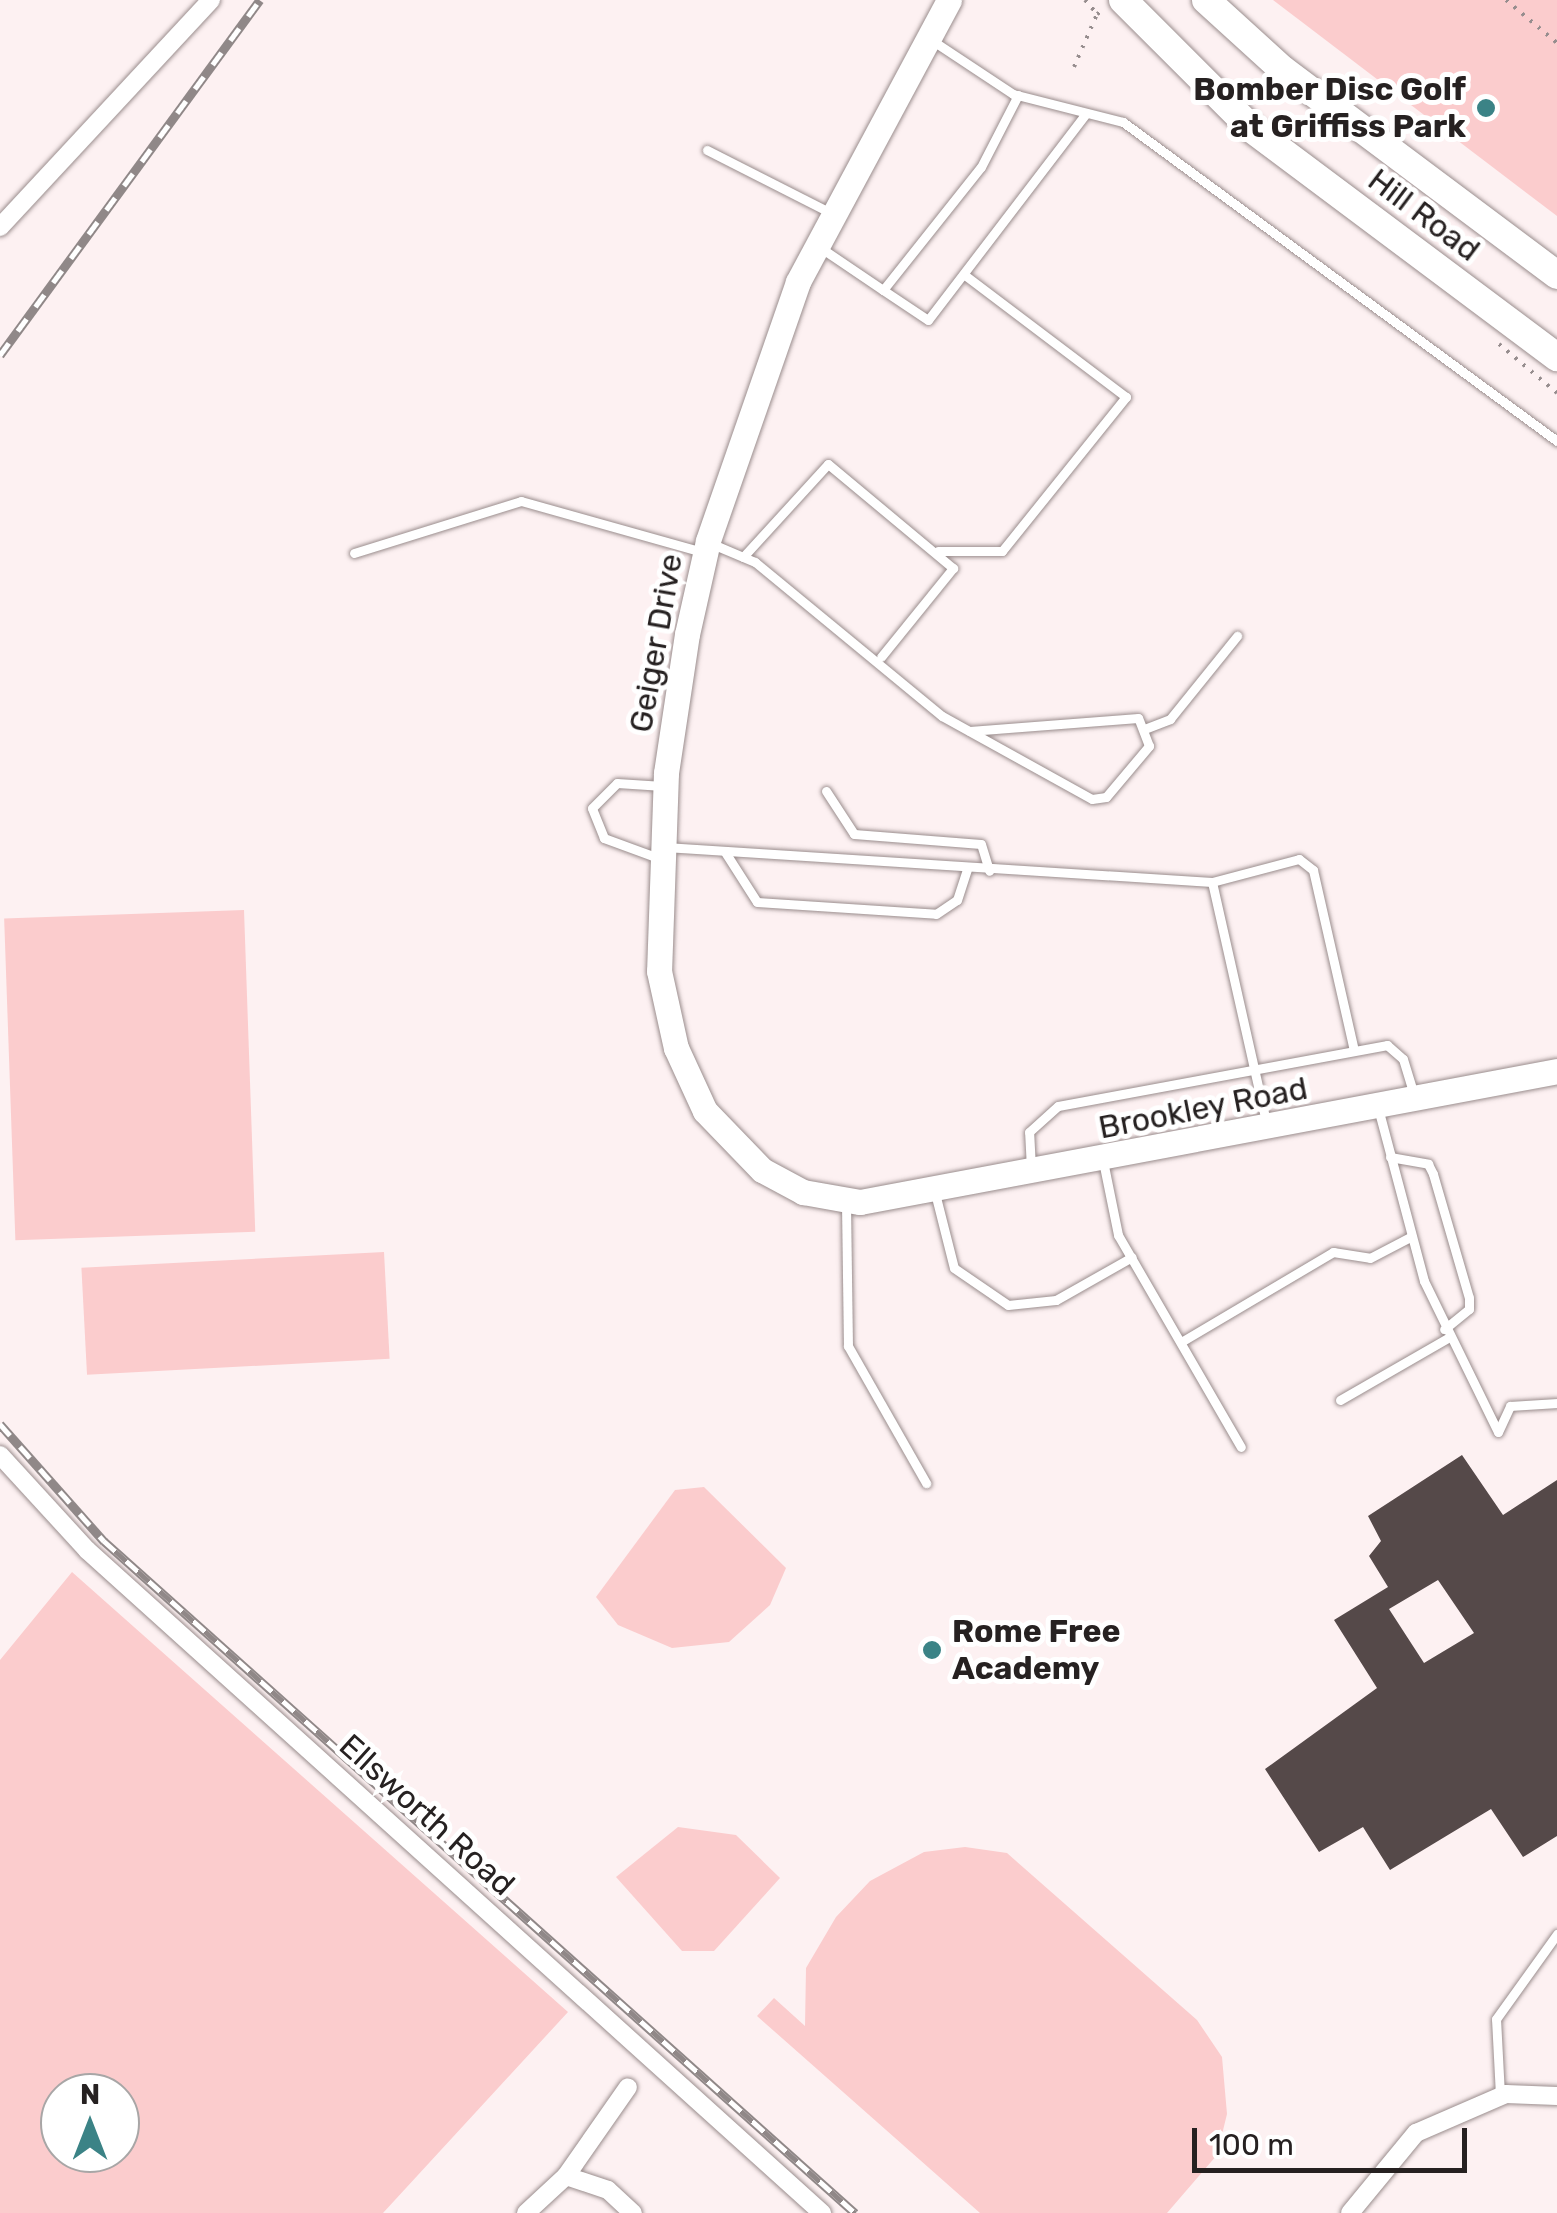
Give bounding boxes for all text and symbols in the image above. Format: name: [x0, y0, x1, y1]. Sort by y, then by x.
place label: Bomber Disc Golf at Griffiss Park: [1193, 71, 1466, 146]
marker: Bomber Disc Golf at Griffiss Park: [1475, 97, 1497, 119]
street label: Hill Road: [1361, 161, 1487, 269]
street label: Geiger Drive: [621, 550, 691, 736]
street label: Brookley Road: [1095, 1069, 1311, 1147]
place label: Rome Free Academy: [952, 1613, 1120, 1688]
marker: Rome Free Academy: [921, 1639, 943, 1661]
street label: Ellsworth Road: [332, 1726, 522, 1904]
north arrow: [40, 2073, 140, 2173]
text: N: [80, 2078, 100, 2111]
scale bar: [1197, 2108, 1472, 2170]
text: 100 m: [1209, 2127, 1294, 2163]

